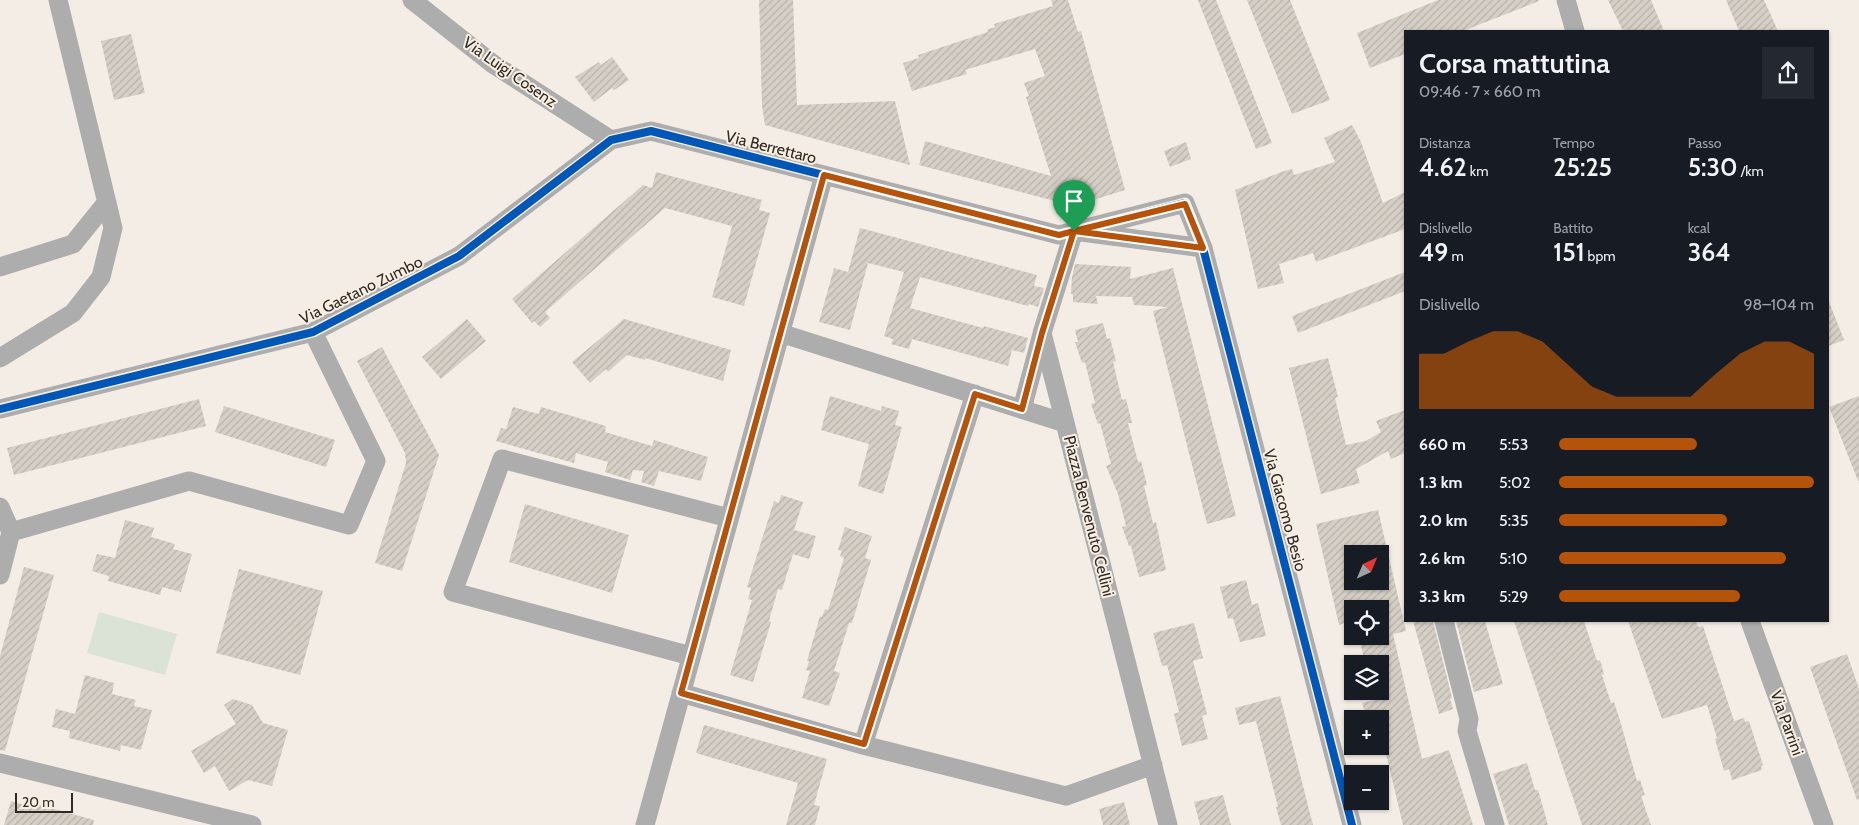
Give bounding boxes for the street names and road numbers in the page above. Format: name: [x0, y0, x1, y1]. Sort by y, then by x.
street label: Via Luigi Cosenz: [460, 33, 561, 112]
street label: Via Berrettaro: [724, 127, 819, 168]
street label: Via Gaetano Zumbo: [296, 252, 426, 328]
street label: Piazza Benvenuto Cellini: [1060, 434, 1118, 598]
street label: Via Giacomo Besio: [1260, 447, 1311, 573]
street label: Via Parrini: [1767, 688, 1807, 758]

